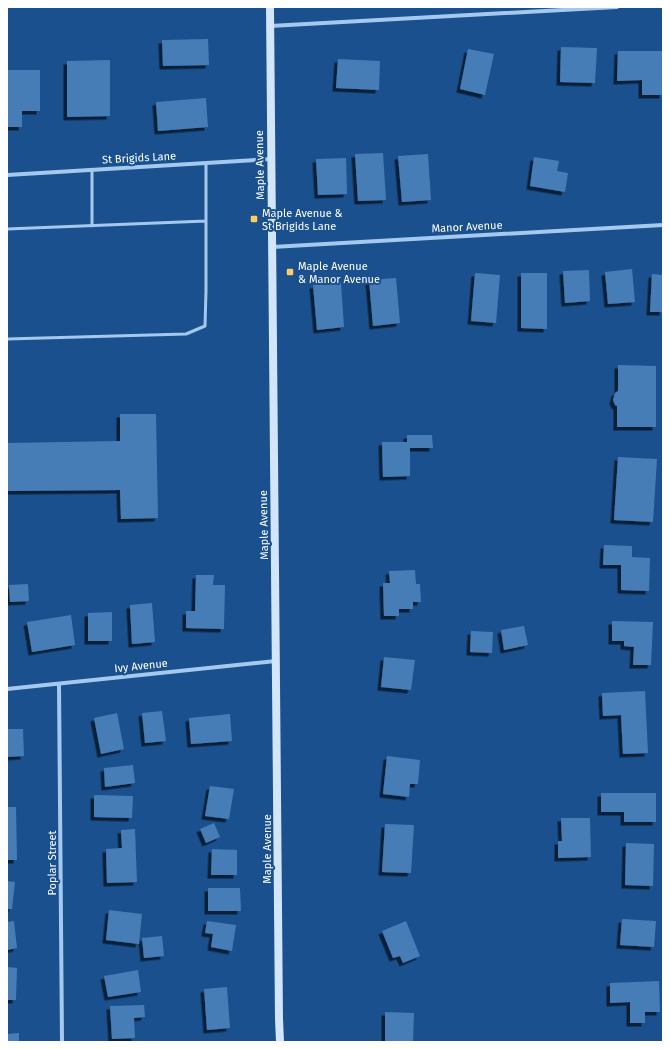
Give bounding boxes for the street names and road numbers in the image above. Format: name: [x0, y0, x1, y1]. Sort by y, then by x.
street label: Maple Avenue: [253, 130, 267, 200]
street label: St Brigids Lane: [102, 150, 176, 166]
street label: Manor Avenue: [431, 219, 503, 235]
street label: Maple Avenue: [257, 490, 271, 560]
street label: Ivy Avenue: [114, 657, 168, 675]
street label: Maple Avenue: [261, 814, 274, 884]
street label: Poplar Street: [46, 830, 59, 896]

